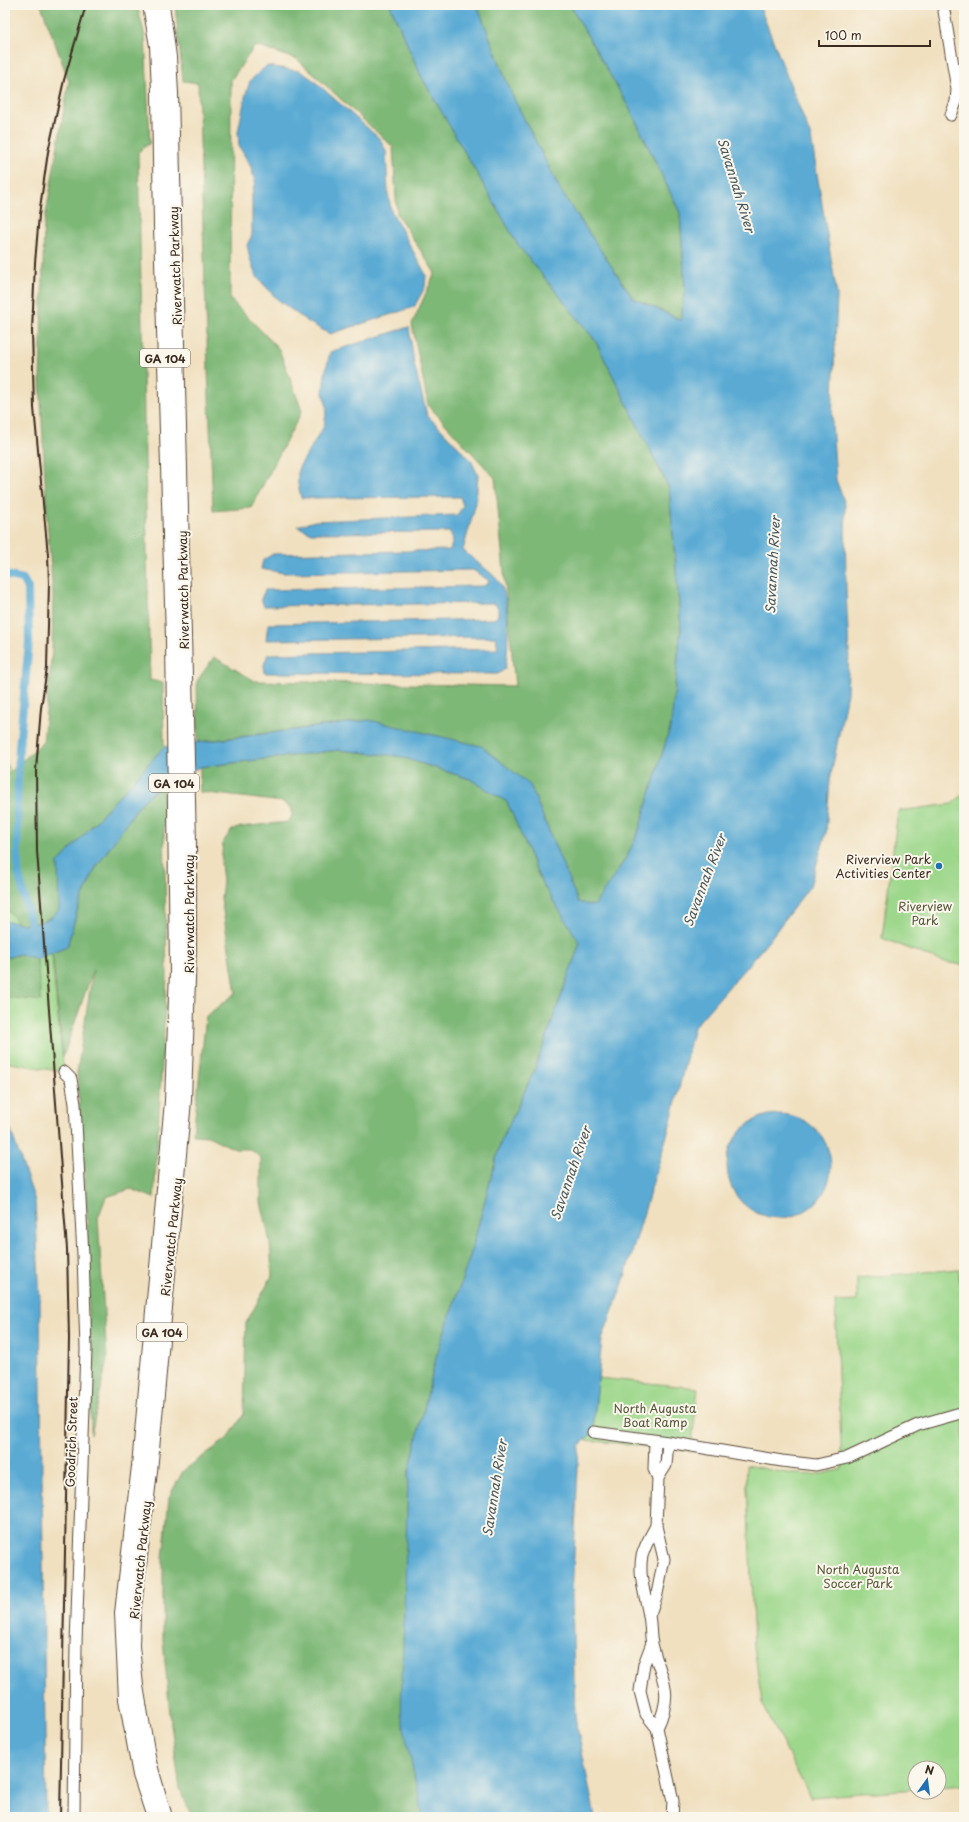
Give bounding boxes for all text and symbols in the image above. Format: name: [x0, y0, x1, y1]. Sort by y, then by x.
scale bar: [819, 22, 930, 48]
text: 100 m: [825, 26, 862, 44]
water label: Savannah River: [714, 136, 761, 236]
street label: Riverwatch Parkway: [164, 206, 186, 326]
road number: GA 104: [140, 349, 190, 367]
water label: Savannah River: [760, 514, 784, 614]
street label: Riverwatch Parkway: [173, 530, 193, 650]
road number: GA 104: [149, 774, 199, 792]
water label: Savannah River: [678, 829, 731, 929]
place label: Riverview Park Activities Center: [836, 850, 931, 882]
street label: Riverwatch Parkway: [180, 855, 198, 973]
marker: Riverview Park Activities Center: [934, 861, 944, 871]
park label: Riverview Park: [898, 897, 953, 929]
water label: Savannah River: [545, 1122, 596, 1222]
street label: Riverwatch Parkway: [156, 1177, 186, 1297]
road number: GA 104: [137, 1323, 187, 1341]
street label: Goodrich Street: [60, 1396, 82, 1488]
park label: North Augusta Boat Ramp: [613, 1399, 697, 1431]
water label: Savannah River: [477, 1436, 511, 1538]
street label: Riverwatch Parkway: [125, 1500, 155, 1620]
park label: North Augusta Soccer Park: [816, 1560, 900, 1592]
north arrow: [907, 1760, 947, 1800]
text: N: [923, 1761, 936, 1779]

